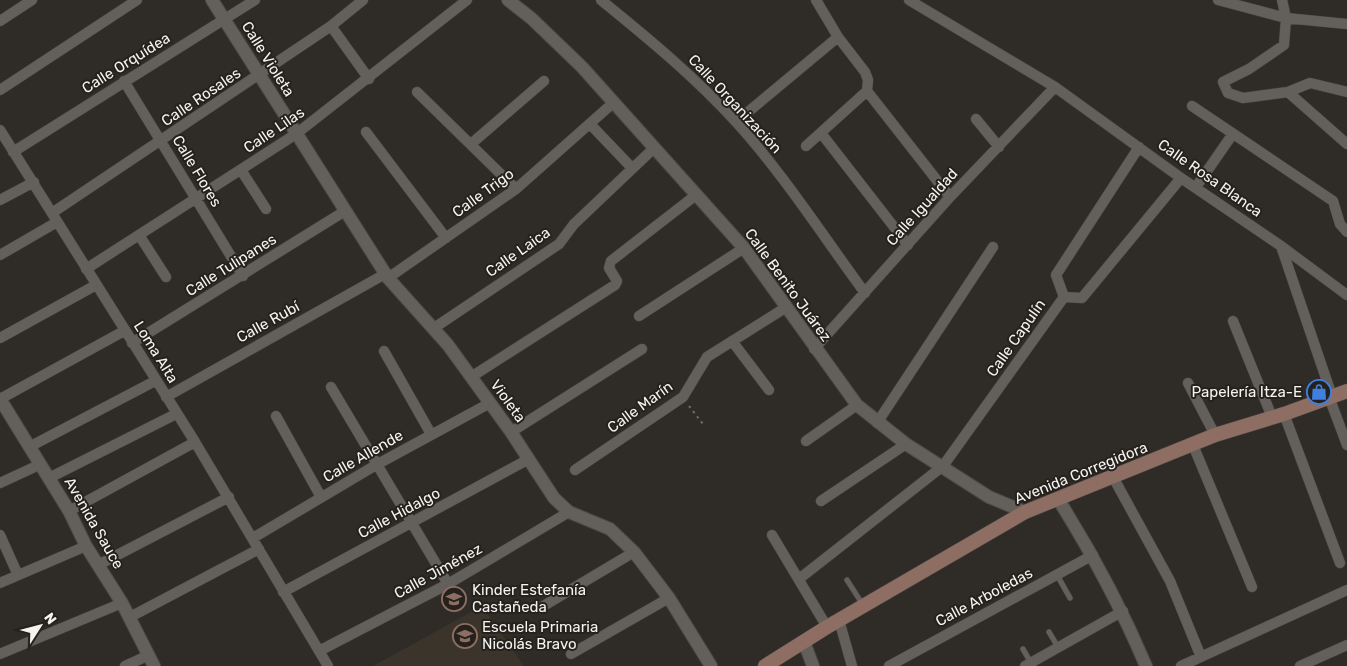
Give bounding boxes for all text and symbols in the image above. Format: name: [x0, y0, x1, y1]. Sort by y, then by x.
street label: Calle Violeta: [238, 18, 298, 100]
street label: Calle Orquídea: [79, 29, 173, 97]
street label: Calle Organización: [684, 51, 786, 157]
street label: Calle Rosales: [158, 64, 244, 130]
street label: Calle Lilas: [240, 103, 308, 157]
street label: Calle Flores: [169, 132, 226, 210]
street label: Calle Rosa Blanca: [1154, 135, 1266, 221]
street label: Calle Trigo: [449, 165, 517, 221]
street label: Calle Igualdad: [883, 165, 961, 249]
street label: Calle Laica: [482, 223, 554, 281]
street label: Calle Benito Juárez: [741, 225, 835, 345]
street label: Calle Tulipanes: [182, 230, 280, 300]
street label: Calle Capulín: [983, 296, 1049, 380]
street label: Calle Rubí: [233, 297, 304, 347]
street label: Loma Alta: [130, 318, 182, 386]
street label: Violeta: [487, 376, 529, 426]
street label: Calle Marín: [604, 377, 676, 437]
shop icon: Papelería Itza-E: [1306, 379, 1332, 405]
place label: Papelería Itza-E: [1191, 383, 1302, 401]
street label: Calle Allende: [320, 426, 406, 486]
street label: Avenida Corregidora: [1012, 438, 1150, 508]
street label: Avenida Sauce: [60, 474, 128, 572]
street label: Calle Hidalgo: [355, 484, 443, 542]
street label: Calle Jiménez: [391, 539, 485, 603]
street label: Calle Arboledas: [932, 564, 1036, 630]
place label: Kinder Estefanía Castañeda: [472, 581, 586, 616]
school or university icon: Kinder Estefanía Castañeda: [441, 586, 467, 612]
north arrow: [15, 601, 65, 651]
text: N: [40, 610, 60, 628]
place label: Escuela Primaria Nicolás Bravo: [482, 618, 598, 653]
school or university icon: Escuela Primaria Nicolás Bravo: [452, 623, 478, 649]

